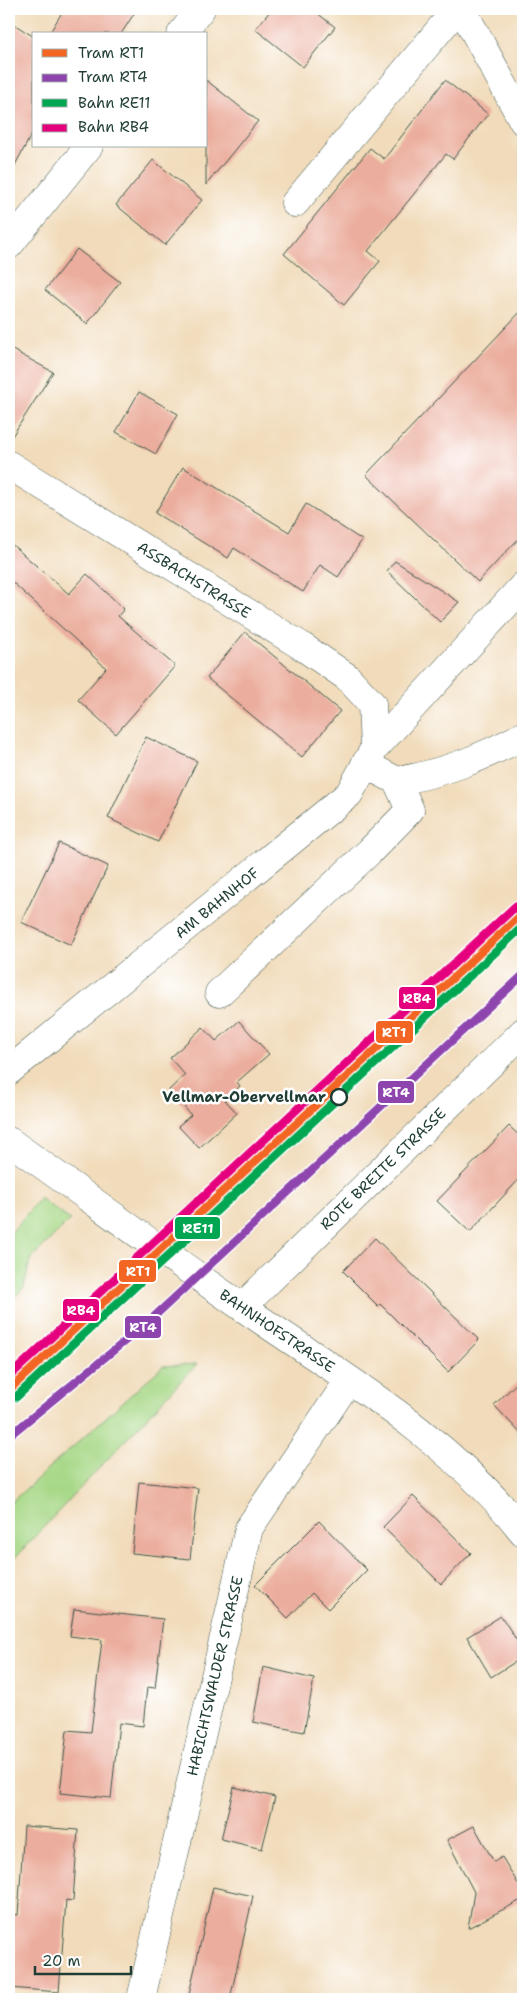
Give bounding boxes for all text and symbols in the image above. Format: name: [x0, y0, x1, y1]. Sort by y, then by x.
legend: [32, 32, 208, 148]
text: Tram RT1: [78, 43, 144, 63]
text: Tram RT4: [78, 67, 147, 87]
text: Bahn RE11: [78, 93, 151, 113]
text: Bahn RB4: [78, 117, 149, 137]
street label: ASSBACHSTRASSE: [133, 537, 255, 623]
street label: AM BAHNHOF: [171, 863, 263, 943]
line badge: RB4: [398, 986, 436, 1010]
text: RB4: [403, 989, 432, 1007]
line badge: RT1: [375, 1020, 414, 1044]
text: RT1: [382, 1023, 406, 1041]
line badge: RT4: [377, 1080, 415, 1104]
text: RT4: [382, 1083, 410, 1101]
place label: Vellmar-Obervellmar: [162, 1087, 326, 1107]
marker: Vellmar-Obervellmar: [330, 1088, 348, 1106]
street label: ROTE BREITE STRASSE: [316, 1104, 450, 1234]
line badge: RE11: [174, 1216, 221, 1240]
text: RE11: [182, 1219, 214, 1237]
line badge: RT1: [118, 1259, 157, 1283]
text: RT1: [126, 1262, 150, 1280]
street label: BAHNHOFSTRASSE: [215, 1285, 339, 1377]
line badge: RB4: [62, 1298, 100, 1322]
text: RB4: [67, 1301, 96, 1319]
line badge: RT4: [124, 1315, 162, 1339]
text: RT4: [129, 1318, 157, 1336]
street label: HABICHTSWALDER STRASSE: [182, 1574, 248, 1778]
scale bar: [35, 1943, 131, 1975]
text: 20 m: [42, 1951, 81, 1971]

